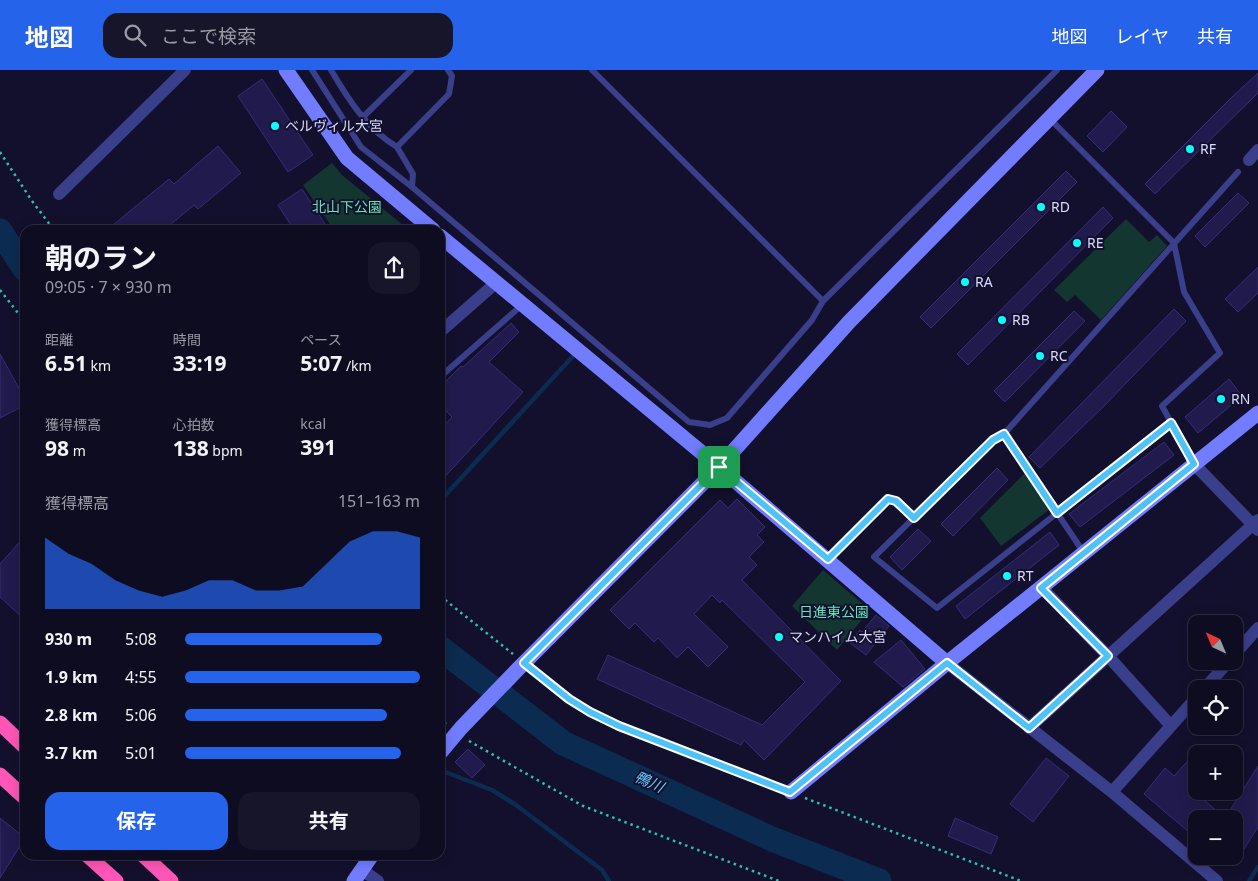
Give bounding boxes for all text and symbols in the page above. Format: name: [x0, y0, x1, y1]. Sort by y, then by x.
search box: [103, 13, 453, 58]
text: 地図: [25, 20, 73, 53]
icon: search: [121, 21, 149, 49]
text: ここで検索: [161, 23, 256, 49]
text: 地図: [1052, 24, 1088, 48]
text: レイヤ: [1116, 24, 1169, 48]
text: 共有: [1197, 24, 1233, 48]
place label: ベルヴィル大宮: [285, 116, 383, 135]
marker: ベルヴィル大宮: [269, 120, 281, 132]
place label: RF: [1200, 139, 1216, 158]
marker: RF: [1184, 143, 1196, 155]
park label: 北山下公園: [312, 197, 382, 216]
place label: RD: [1051, 197, 1070, 216]
marker: RD: [1035, 201, 1047, 213]
place label: RE: [1087, 233, 1104, 252]
marker: RE: [1071, 237, 1083, 249]
text: 朝のラン: [45, 238, 157, 276]
button: share: [368, 242, 420, 294]
place label: RA: [975, 272, 993, 291]
text: 09:05 · 7 × 930 m: [45, 276, 172, 298]
marker: RA: [959, 276, 971, 288]
place label: RB: [1012, 310, 1030, 329]
marker: RB: [996, 314, 1008, 326]
text: 距離: [45, 330, 73, 349]
text: 時間: [173, 330, 201, 349]
text: ペース: [300, 330, 342, 349]
place label: RC: [1050, 346, 1068, 365]
text: 6.51: [45, 349, 87, 377]
text: 33:19: [173, 349, 227, 377]
text: 5:07: [300, 349, 342, 377]
marker: RC: [1034, 350, 1046, 362]
text: km: [87, 356, 111, 375]
text: /km: [342, 356, 372, 375]
place label: RN: [1231, 389, 1250, 408]
marker: RN: [1215, 393, 1227, 405]
text: kcal: [300, 414, 326, 433]
text: 獲得標高: [45, 415, 101, 434]
text: 心拍数: [173, 415, 215, 434]
text: 391: [300, 433, 336, 461]
text: 98: [45, 434, 69, 462]
text: 138: [173, 434, 209, 462]
text: m: [69, 441, 86, 460]
text: bpm: [209, 441, 243, 460]
pin: [698, 446, 740, 488]
icon: arrive: [705, 453, 733, 481]
text: 151–163 m: [338, 490, 420, 512]
text: 獲得標高: [45, 492, 109, 514]
place label: RT: [1017, 566, 1034, 585]
marker: RT: [1001, 570, 1013, 582]
park label: 日進東公園: [799, 602, 869, 621]
north arrow: [1188, 615, 1242, 670]
map controls: [1188, 615, 1243, 865]
place label: マンハイム大宮: [789, 627, 886, 646]
text: 930 m: [45, 628, 92, 650]
text: 5:08: [125, 628, 157, 650]
marker: マンハイム大宮: [773, 631, 785, 643]
text: 1.9 km: [45, 666, 97, 688]
text: 4:55: [125, 666, 157, 688]
button: locate: [1188, 680, 1243, 735]
text: 2.8 km: [45, 704, 97, 726]
text: 5:06: [125, 704, 157, 726]
text: 3.7 km: [45, 742, 97, 764]
text: 5:01: [125, 742, 157, 764]
button: +: [1188, 745, 1243, 800]
water label: 鴨川: [632, 766, 669, 797]
button: 保存: [45, 792, 228, 850]
button: 共有: [238, 792, 420, 850]
button: −: [1188, 810, 1243, 865]

